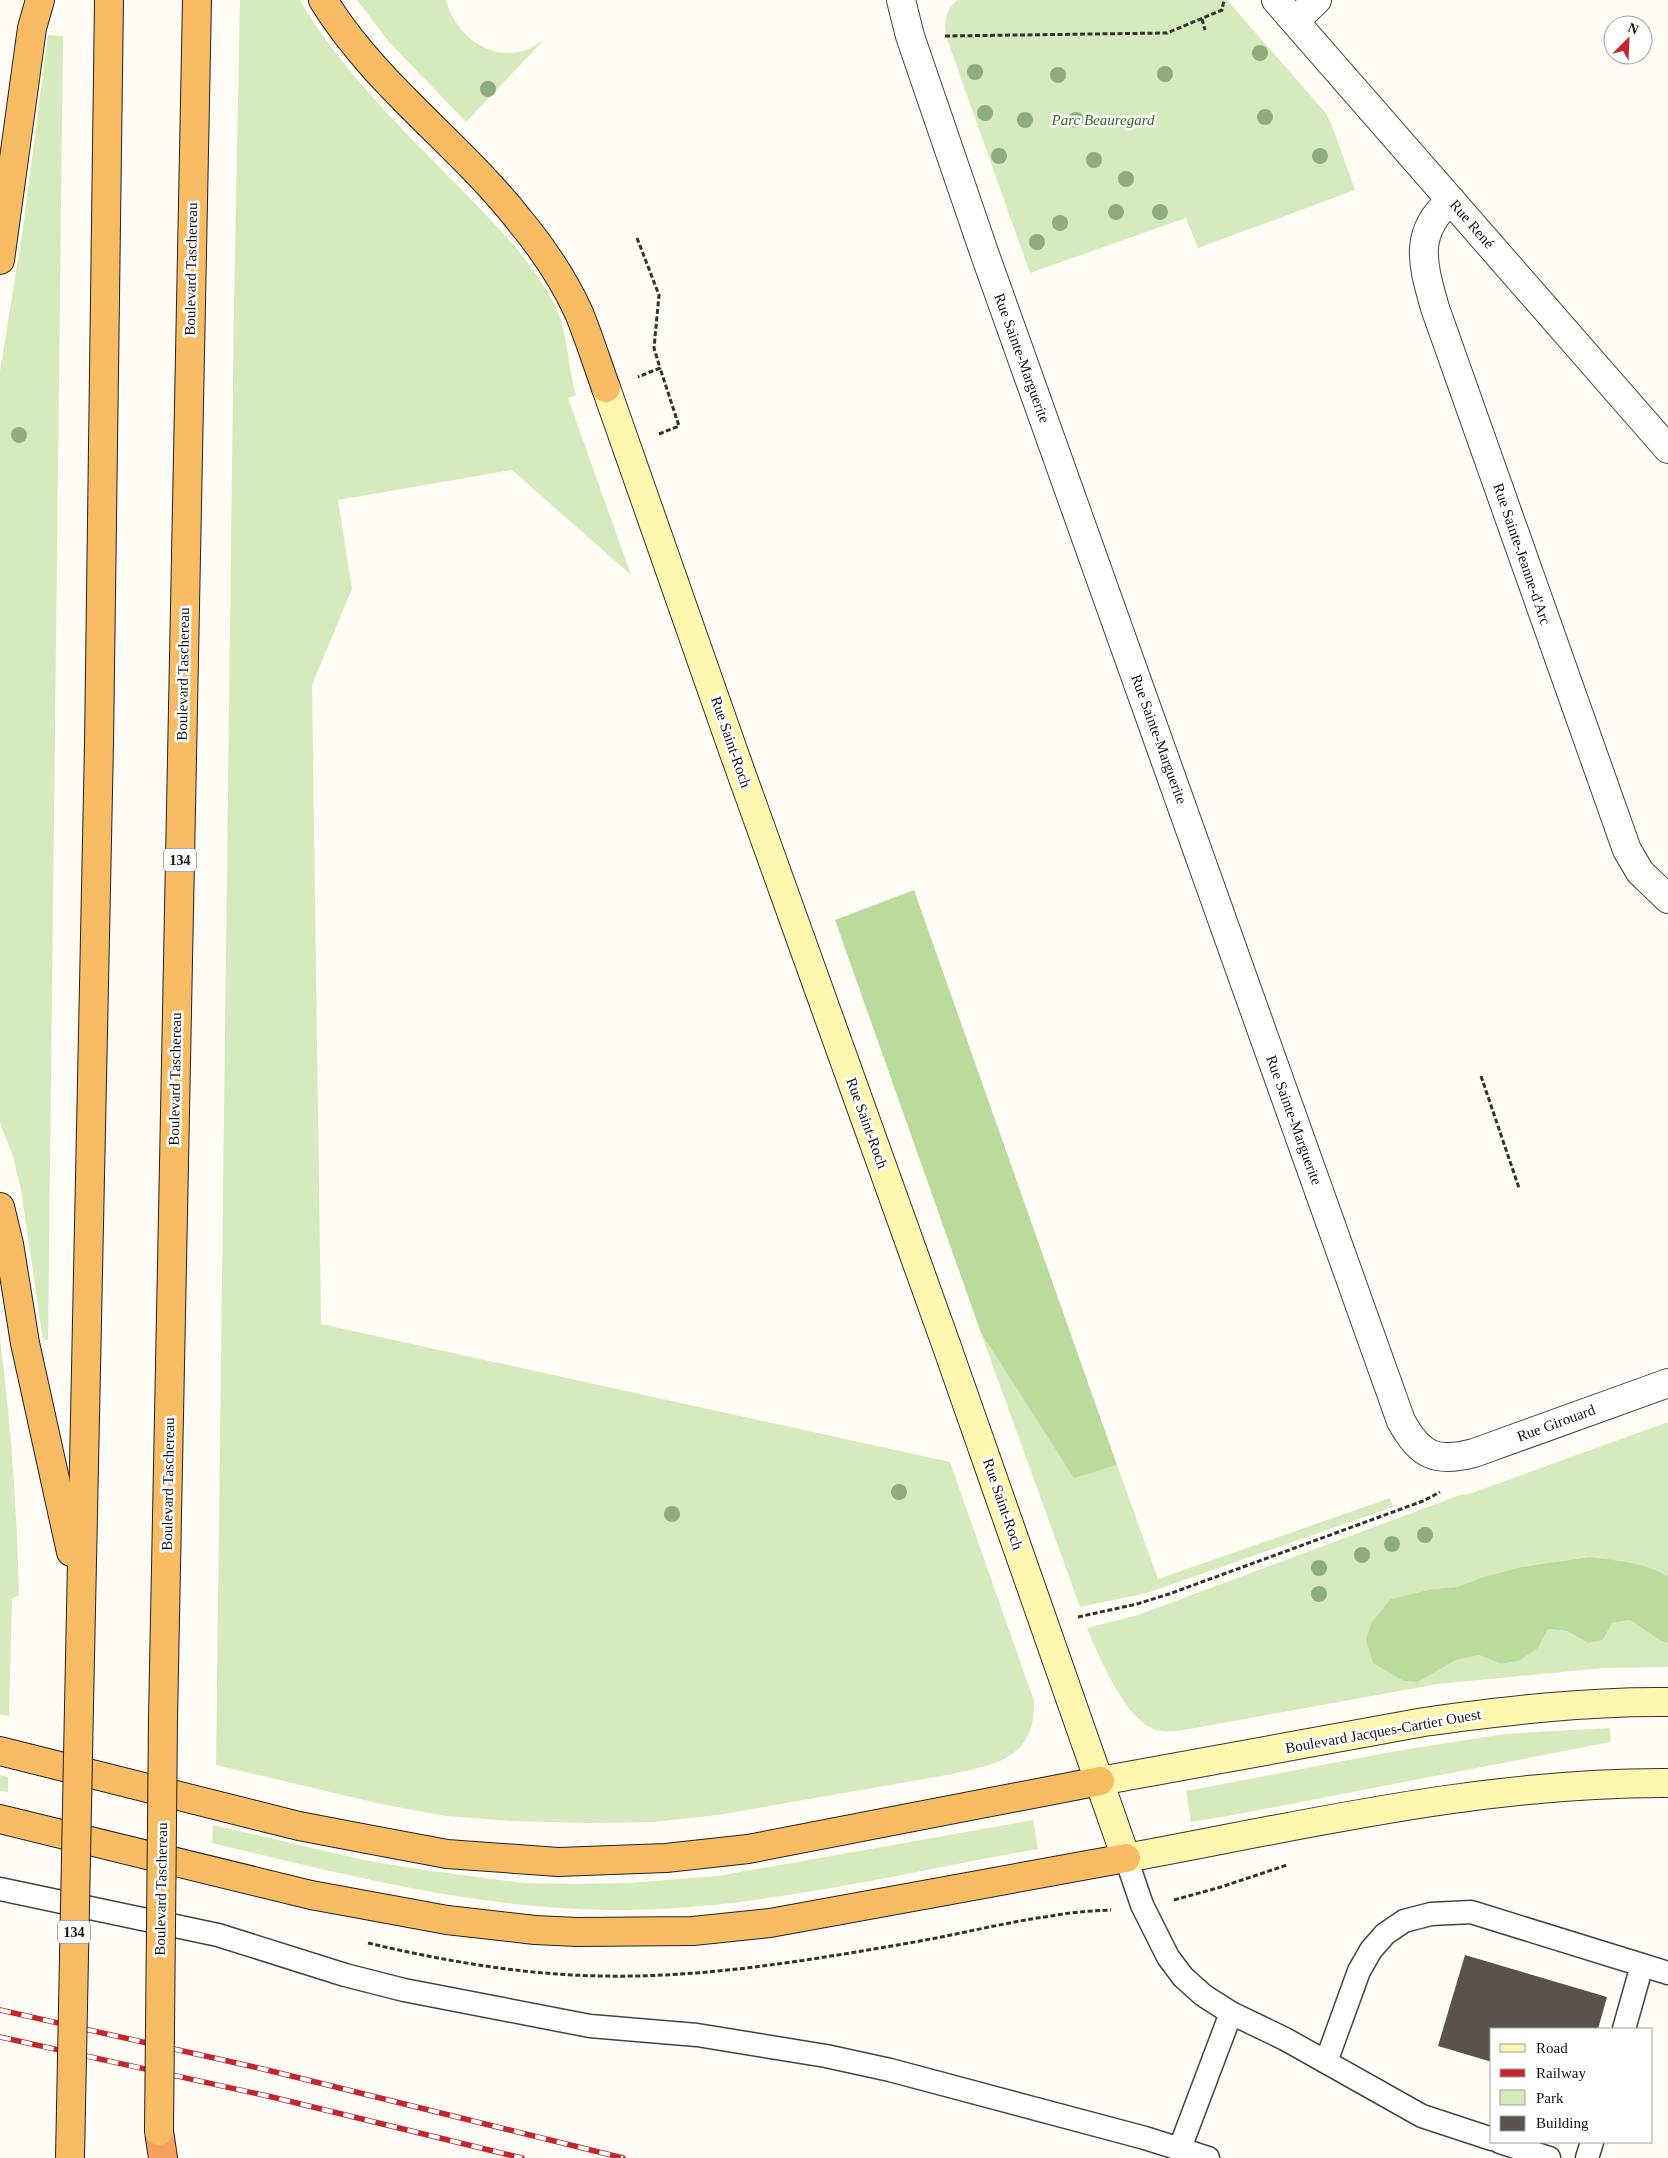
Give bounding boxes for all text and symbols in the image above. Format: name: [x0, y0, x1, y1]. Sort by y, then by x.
north arrow: [1603, 15, 1653, 65]
text: N: [1625, 20, 1641, 37]
park label: Parc Beauregard: [1051, 112, 1155, 128]
street label: Rue René: [1447, 197, 1498, 252]
street label: Boulevard Taschereau: [182, 202, 200, 336]
street label: Rue Sainte-Marguerite: [991, 291, 1053, 425]
street label: Rue Sainte-Jeanne-d'Arc: [1490, 481, 1554, 627]
street label: Boulevard Taschereau: [174, 607, 192, 741]
street label: Rue Sainte-Marguerite: [1128, 672, 1190, 806]
street label: Rue Saint-Roch: [708, 694, 754, 790]
road number: 134: [164, 848, 196, 872]
street label: Boulevard Taschereau: [166, 1012, 184, 1146]
street label: Rue Sainte-Marguerite: [1263, 1053, 1325, 1187]
street label: Rue Saint-Roch: [843, 1075, 891, 1171]
street label: Rue Girouard: [1515, 1401, 1598, 1445]
street label: Boulevard Taschereau: [159, 1417, 177, 1551]
street label: Rue Saint-Roch: [980, 1456, 1026, 1552]
street label: Boulevard Jacques-Cartier Ouest: [1284, 1706, 1483, 1756]
street label: Boulevard Taschereau: [152, 1822, 170, 1956]
road number: 134: [58, 1920, 90, 1944]
legend: [1490, 2028, 1653, 2143]
text: Road: [1536, 2040, 1568, 2056]
text: Railway: [1536, 2065, 1586, 2081]
text: Park: [1536, 2090, 1564, 2106]
text: Building: [1536, 2115, 1589, 2131]

